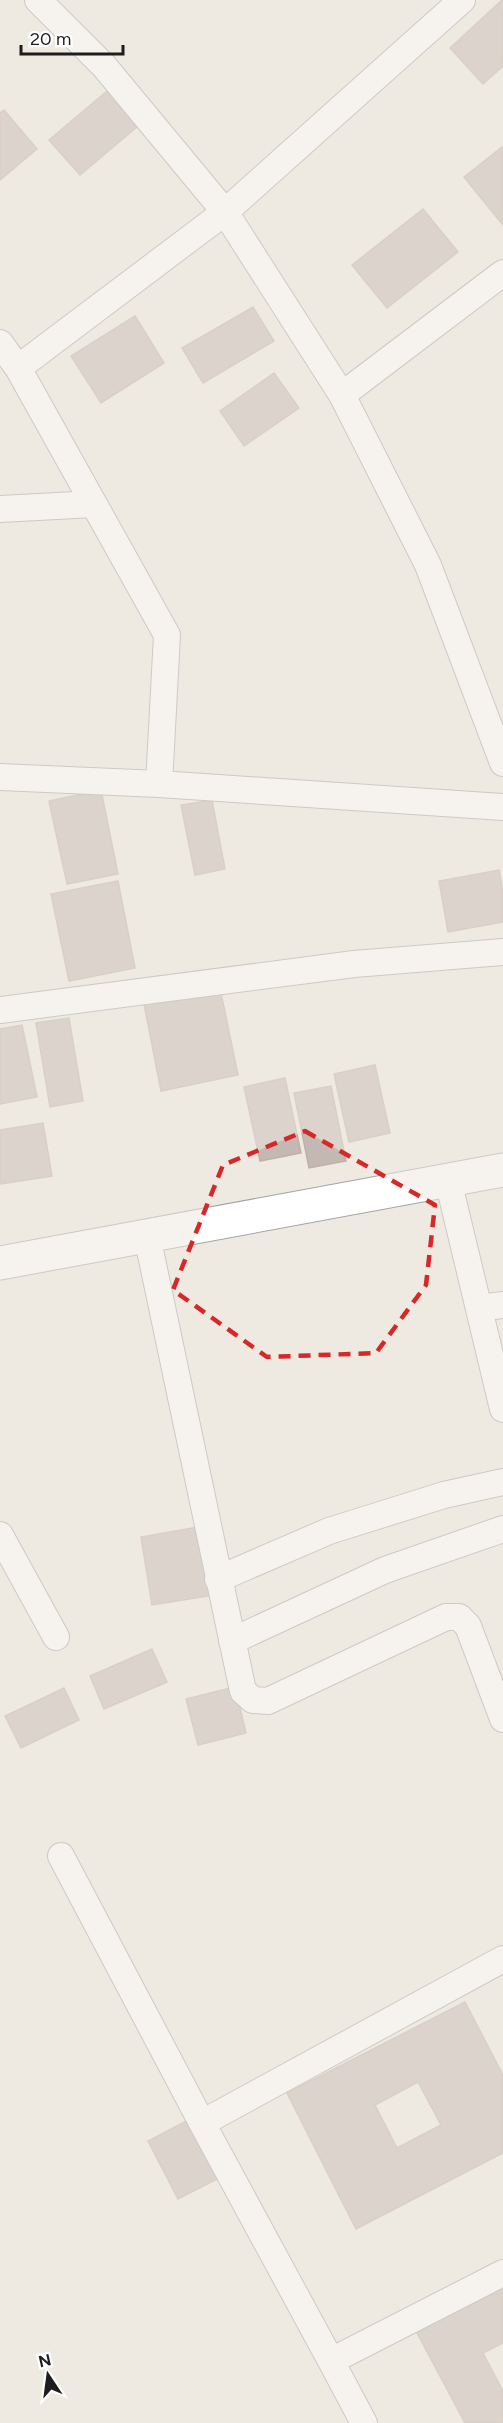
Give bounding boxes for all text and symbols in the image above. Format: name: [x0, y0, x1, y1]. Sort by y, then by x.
scale bar: [21, 18, 123, 56]
text: 20 m: [30, 28, 71, 50]
north arrow: [18, 2345, 78, 2405]
text: N: [37, 2350, 53, 2372]

